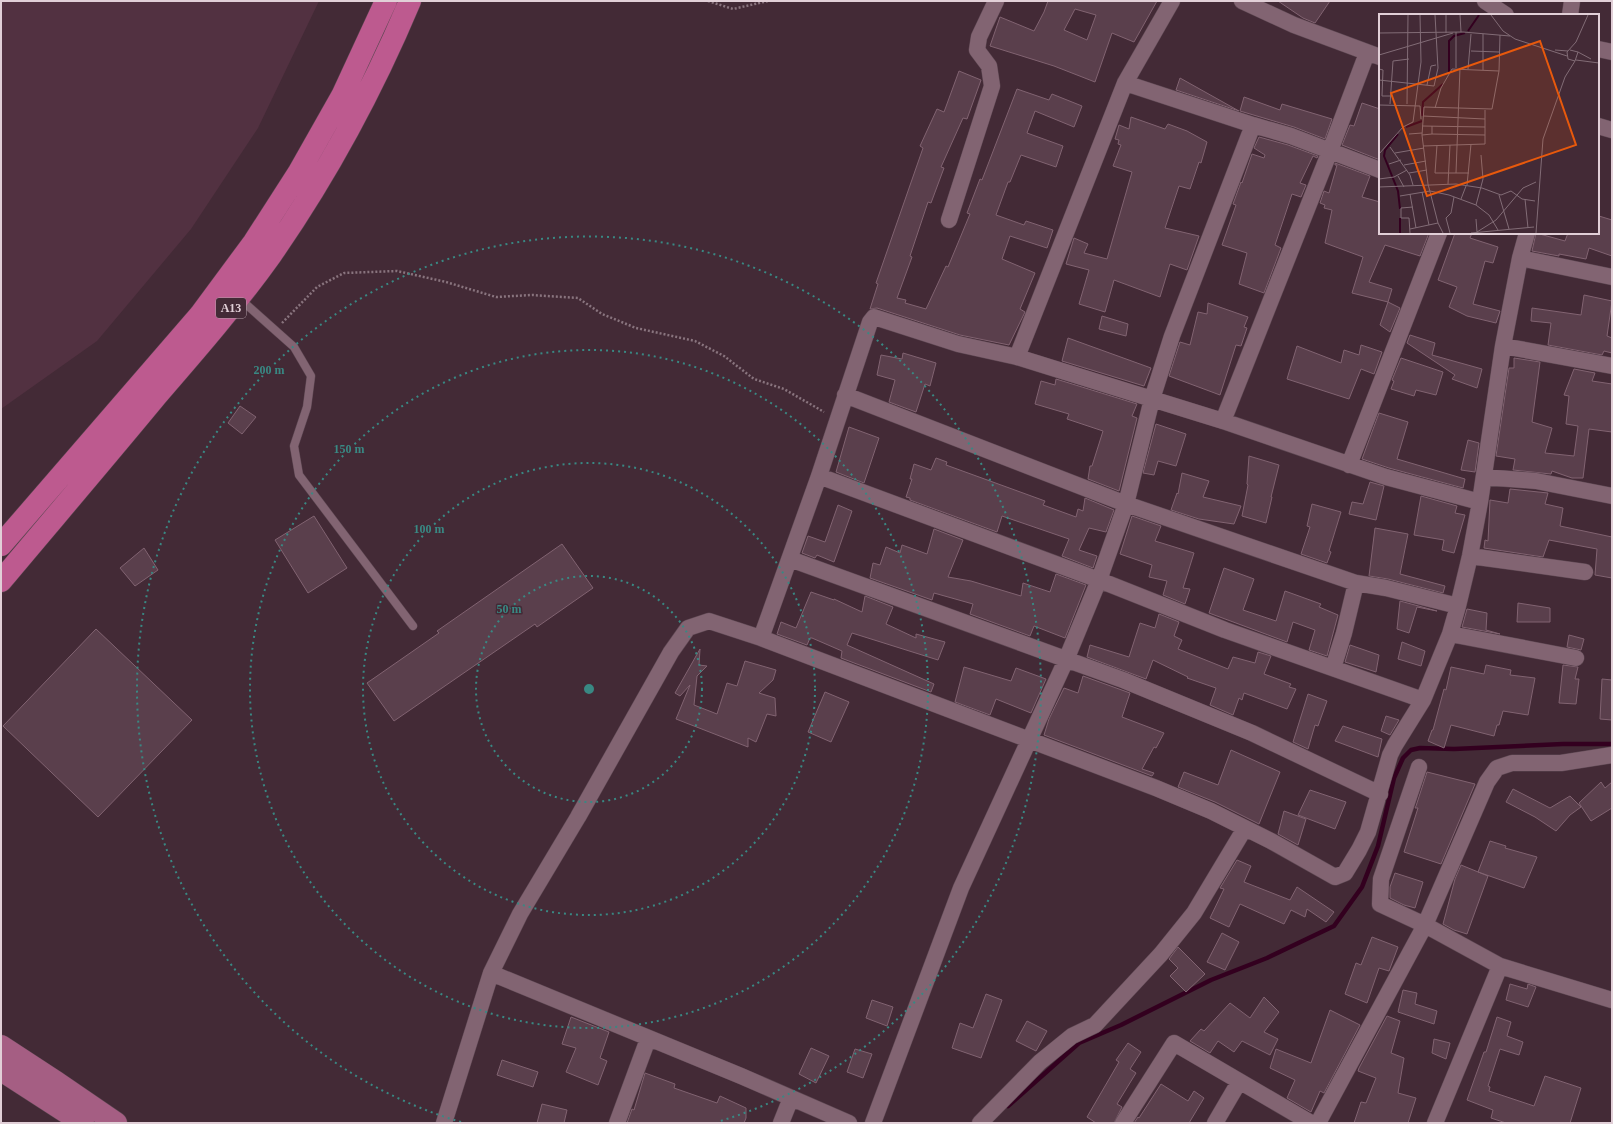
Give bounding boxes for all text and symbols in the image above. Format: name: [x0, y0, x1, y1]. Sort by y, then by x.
inset map: [1379, 14, 1599, 234]
road number: A13: [216, 298, 246, 318]
text: 200 m: [254, 363, 285, 377]
text: 150 m: [334, 442, 365, 456]
text: 100 m: [414, 522, 445, 536]
text: 50 m: [497, 602, 522, 616]
centre of rings: [582, 682, 596, 696]

